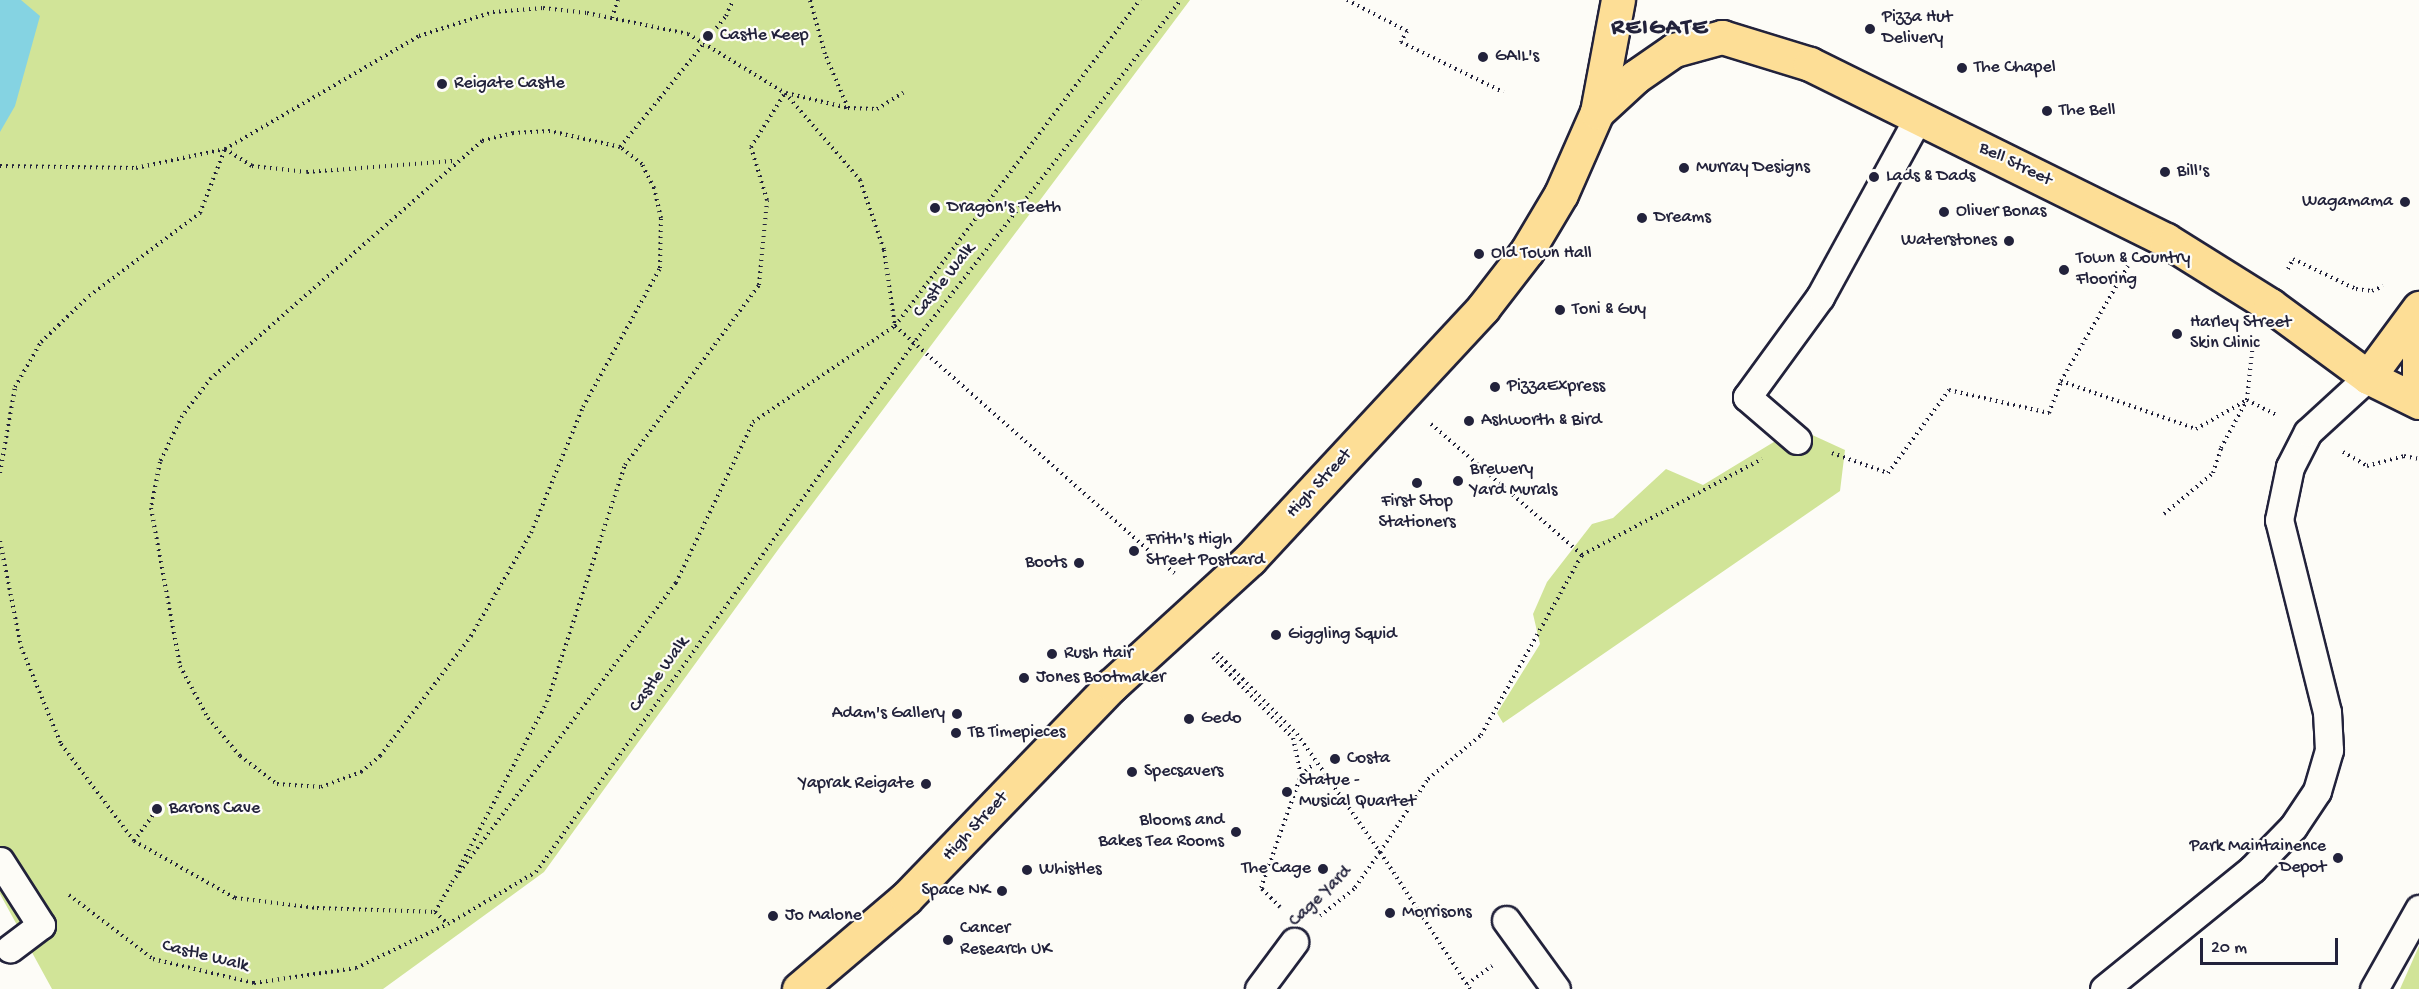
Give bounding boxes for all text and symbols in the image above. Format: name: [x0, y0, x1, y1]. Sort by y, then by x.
place label: Pizza Hut Delivery: [1882, 8, 1952, 50]
district label: REIGATE: [1611, 15, 1709, 43]
marker: Pizza Hut Delivery: [1863, 22, 1877, 36]
place label: Castle Keep: [720, 25, 809, 47]
marker: Castle Keep: [701, 29, 715, 43]
place label: GAIL's: [1495, 46, 1539, 68]
marker: GAIL's: [1476, 50, 1490, 64]
place label: The Chapel: [1974, 57, 2056, 79]
marker: The Chapel: [1955, 61, 1969, 75]
place label: Reigate Castle: [454, 73, 565, 95]
marker: Reigate Castle: [435, 77, 449, 91]
place label: The Bell: [2059, 100, 2116, 122]
marker: The Bell: [2040, 104, 2054, 118]
street label: Bell Street: [1975, 138, 2055, 192]
place label: Murray Designs: [1696, 157, 1810, 179]
marker: Murray Designs: [1677, 161, 1691, 175]
place label: Bill's: [2177, 161, 2209, 183]
marker: Bill's: [2158, 165, 2172, 179]
place label: Lads & Dads: [1886, 166, 1975, 188]
marker: Lads & Dads: [1867, 170, 1881, 184]
place label: Wagamama: [2302, 191, 2393, 213]
marker: Wagamama: [2398, 195, 2412, 209]
place label: Dragon's Teeth: [947, 197, 1061, 219]
marker: Dragon's Teeth: [928, 201, 942, 215]
place label: Oliver Bonas: [1956, 201, 2046, 223]
marker: Oliver Bonas: [1937, 205, 1951, 219]
place label: Dreams: [1654, 207, 1711, 229]
marker: Dreams: [1635, 211, 1649, 225]
place label: Waterstones: [1901, 230, 1997, 252]
marker: Waterstones: [2002, 234, 2016, 248]
street label: Castle Walk: [909, 239, 981, 323]
place label: Old Town Hall: [1491, 243, 1592, 265]
marker: Old Town Hall: [1472, 247, 1486, 261]
place label: Town & Country Flooring: [2076, 249, 2190, 292]
marker: Town & Country Flooring: [2057, 263, 2071, 277]
place label: Toni & Guy: [1572, 299, 1646, 321]
marker: Toni & Guy: [1553, 303, 1567, 317]
place label: Harley Street Skin Clinic: [2190, 313, 2291, 356]
marker: Harley Street Skin Clinic: [2168, 325, 2186, 343]
place label: PizzaExpress: [1507, 376, 1605, 398]
marker: PizzaExpress: [1488, 380, 1502, 394]
place label: Ashworth & Bird: [1481, 410, 1601, 432]
marker: Ashworth & Bird: [1462, 414, 1476, 428]
street label: High Street: [1283, 445, 1357, 523]
place label: Brewery Yard Murals: [1470, 460, 1557, 502]
marker: Brewery Yard Murals: [1451, 474, 1465, 488]
marker: First Stop Stationers: [1410, 476, 1424, 490]
place label: First Stop Stationers: [1378, 492, 1456, 534]
place label: Frith's High Street Postcard: [1146, 530, 1265, 572]
marker: Frith's High Street Postcard: [1127, 544, 1141, 558]
place label: Boots: [1025, 552, 1067, 574]
marker: Boots: [1072, 556, 1086, 570]
place label: Giggling Squid: [1288, 624, 1397, 646]
marker: Giggling Squid: [1269, 628, 1283, 642]
street label: Castle Walk: [625, 633, 695, 717]
place label: Rush Hair: [1064, 643, 1133, 665]
marker: Rush Hair: [1045, 647, 1059, 661]
place label: Jones Bootmaker: [1036, 667, 1165, 689]
marker: Jones Bootmaker: [1017, 671, 1031, 685]
place label: Adam's Gallery: [832, 703, 945, 725]
marker: Adam's Gallery: [950, 707, 964, 721]
place label: Gedo: [1201, 708, 1242, 730]
marker: Gedo: [1182, 712, 1196, 726]
place label: TB Timepieces: [968, 722, 1065, 744]
marker: TB Timepieces: [949, 726, 963, 740]
place label: Costa: [1347, 748, 1390, 770]
marker: Costa: [1328, 752, 1342, 766]
place label: Specsavers: [1144, 761, 1223, 783]
marker: Specsavers: [1125, 765, 1139, 779]
place label: Statue - Musical Quartet: [1299, 771, 1416, 814]
place label: Yaprak Reigate: [799, 773, 914, 795]
marker: Yaprak Reigate: [919, 777, 933, 791]
marker: Statue - Musical Quartet: [1280, 785, 1294, 799]
street label: High Street: [939, 788, 1013, 866]
place label: Barons Cave: [169, 798, 260, 820]
marker: Barons Cave: [150, 802, 164, 816]
place label: Blooms and Bakes Tea Rooms: [1099, 811, 1224, 854]
marker: Blooms and Bakes Tea Rooms: [1229, 825, 1243, 839]
place label: Park Maintainence Depot: [2189, 837, 2326, 880]
marker: Park Maintainence Depot: [2331, 851, 2345, 865]
place label: The Cage: [1242, 858, 1311, 880]
place label: Whistles: [1039, 859, 1102, 881]
street label: Cage Yard: [1285, 862, 1357, 932]
marker: The Cage: [1316, 862, 1330, 876]
marker: Whistles: [1020, 863, 1034, 877]
place label: Space NK: [921, 880, 990, 902]
marker: Space NK: [995, 884, 1009, 898]
place label: Morrisons: [1402, 902, 1472, 924]
place label: Jo Malone: [785, 905, 862, 927]
marker: Morrisons: [1383, 906, 1397, 920]
marker: Jo Malone: [766, 909, 780, 923]
place label: Cancer Research UK: [960, 919, 1051, 962]
scale bar: [2203, 926, 2341, 964]
marker: Cancer Research UK: [941, 933, 955, 947]
street label: Castle Walk: [159, 936, 251, 978]
text: 20 m: [2211, 938, 2247, 959]

